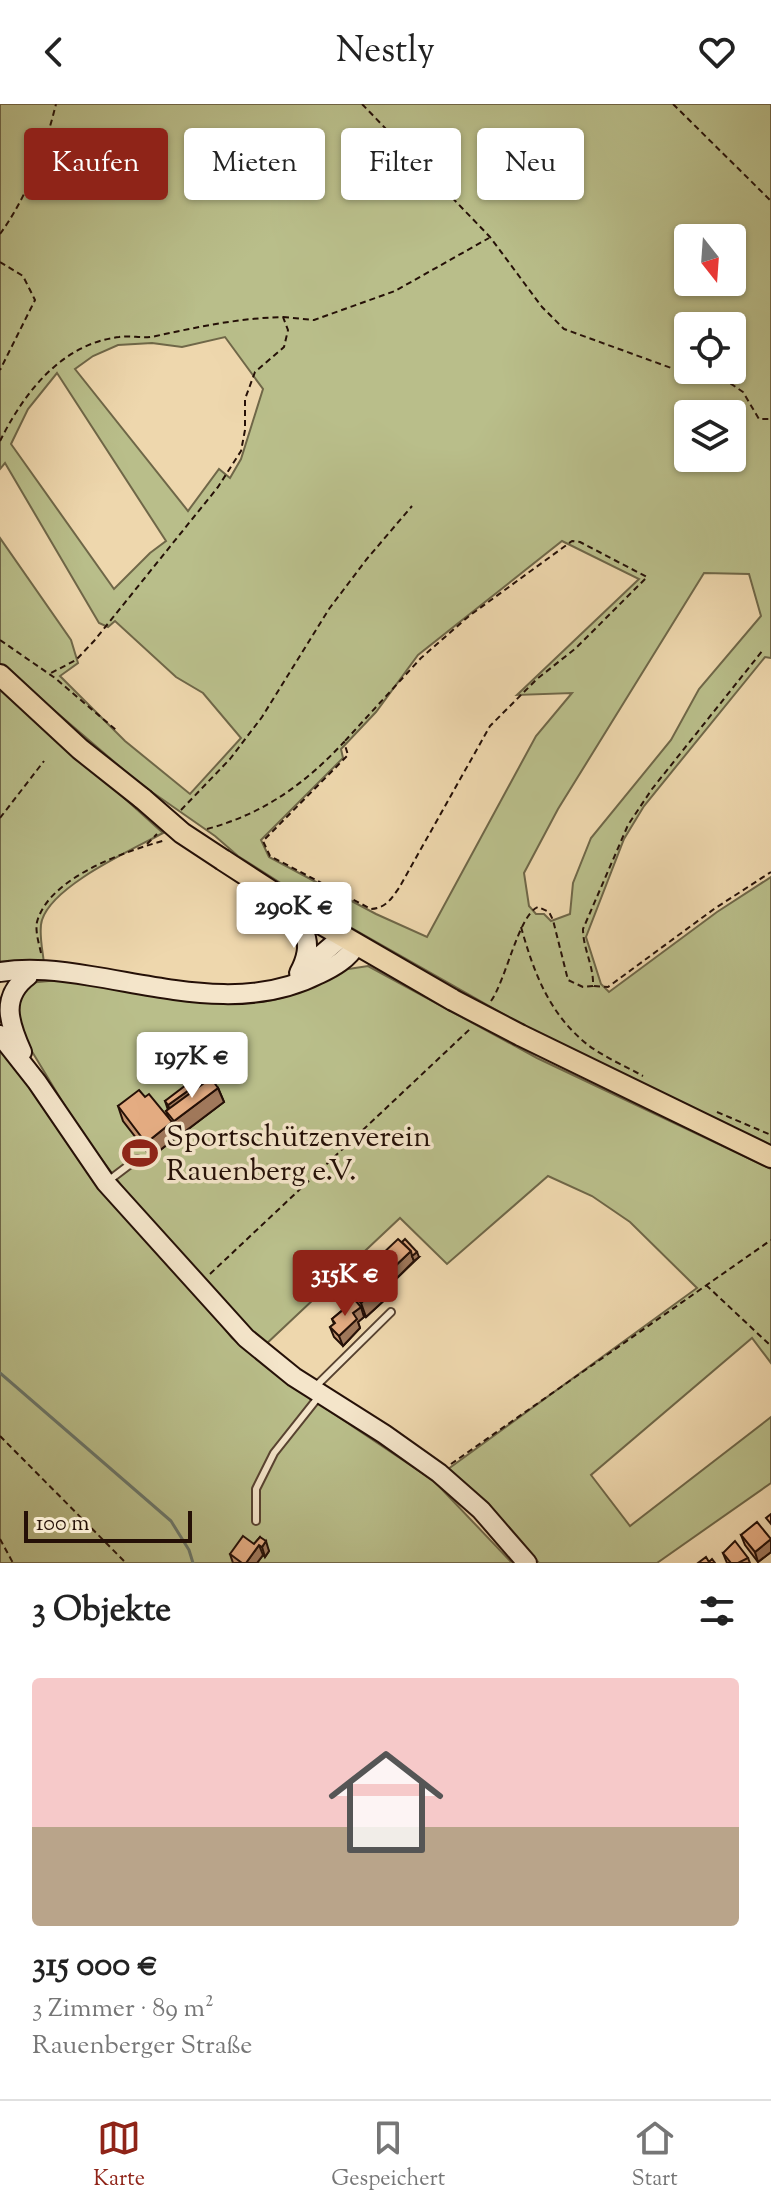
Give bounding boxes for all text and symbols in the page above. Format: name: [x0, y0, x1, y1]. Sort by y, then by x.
text: Nestly: [336, 26, 435, 78]
icon: back: [32, 30, 76, 74]
icon: heart: [695, 30, 739, 74]
chip: Kaufen: [24, 128, 168, 200]
chip: Mieten: [184, 128, 325, 200]
chip: Filter: [341, 128, 461, 200]
chip: Neu: [477, 128, 584, 200]
north arrow: [674, 224, 746, 296]
map controls: [674, 224, 746, 472]
button: locate: [674, 312, 746, 384]
button: layers: [674, 400, 746, 472]
pin: 290K €: [229, 882, 359, 950]
text: 290K €: [255, 889, 333, 926]
pin: 197K €: [127, 1032, 257, 1100]
text: 197K €: [155, 1039, 229, 1076]
place label: Sportschützenverein Rauenberg e.V.: [166, 1117, 431, 1194]
sports icon: Sportschützenverein Rauenberg e.V.: [121, 1134, 159, 1172]
pin: 315K €: [280, 1250, 410, 1318]
text: 315K €: [311, 1257, 379, 1294]
scale bar: [24, 1507, 192, 1543]
text: 100 m: [36, 1509, 89, 1541]
text: 3 Objekte: [32, 1587, 171, 1636]
icon: filters: [695, 1589, 739, 1633]
icon: home: [314, 1730, 458, 1874]
text: 315 000 €: [32, 1942, 158, 1991]
text: 3 Zimmer · 89 m²: [32, 1991, 214, 2028]
text: Rauenberger Straße: [32, 2028, 252, 2065]
tab: Karte: [93, 2116, 145, 2196]
tab: Gespeichert: [331, 2116, 445, 2196]
tab: Start: [632, 2116, 678, 2196]

